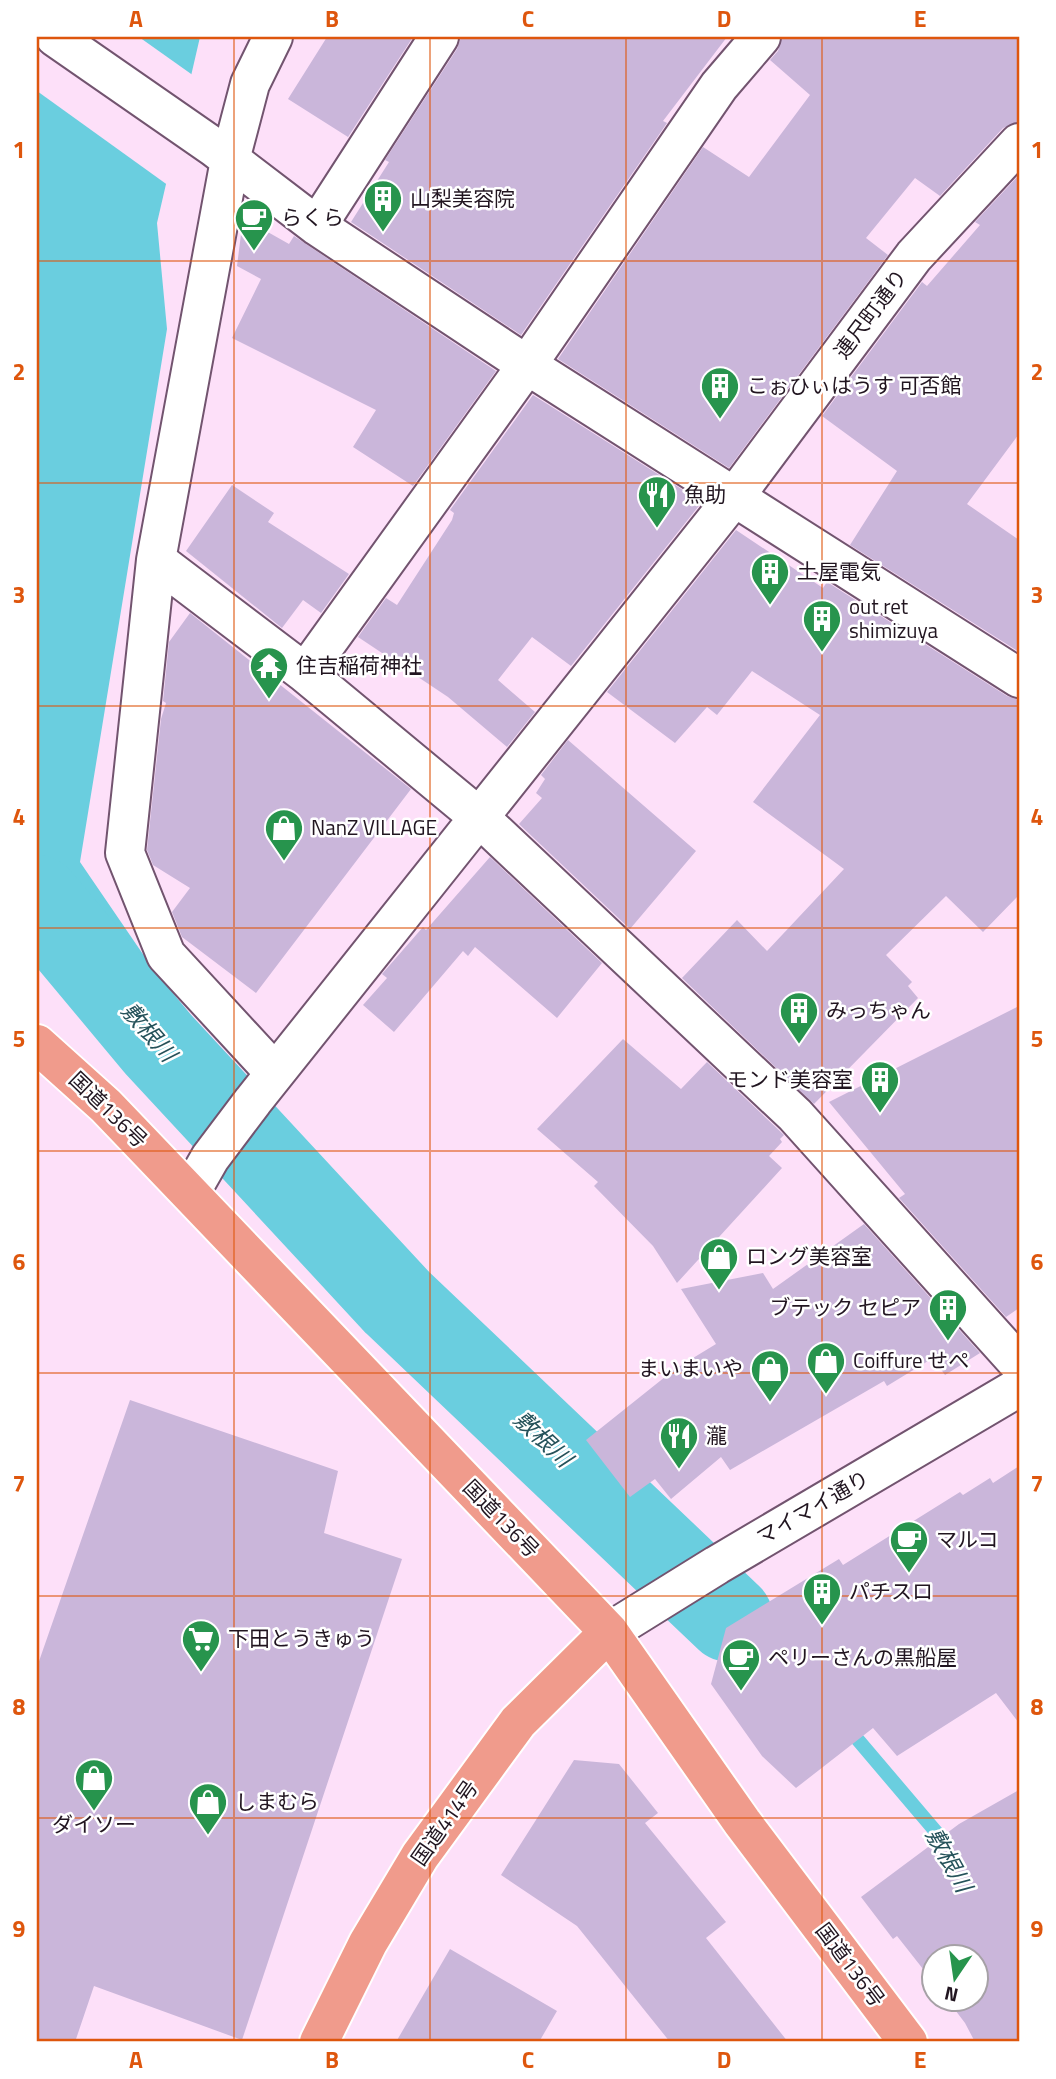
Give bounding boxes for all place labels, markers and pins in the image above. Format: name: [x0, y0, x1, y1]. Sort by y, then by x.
building icon: 山梨美容院: [362, 178, 404, 233]
place label: 山梨美容院: [410, 182, 515, 214]
cafe icon: らくら: [233, 197, 275, 252]
place label: らくら: [281, 201, 344, 233]
building icon: こぉひぃはうす 可否館: [699, 365, 741, 420]
place label: こぉひぃはうす 可否館: [747, 369, 962, 401]
restaurant icon: 魚助: [636, 474, 678, 529]
place label: 魚助: [684, 478, 726, 510]
building icon: 土屋電気: [749, 551, 791, 606]
place label: 土屋電気: [797, 555, 881, 587]
place label: out ret shimizuya: [849, 590, 938, 646]
building icon: out ret shimizuya: [801, 598, 843, 653]
temple icon: 住吉稲荷神社: [248, 645, 290, 700]
place label: 住吉稲荷神社: [296, 649, 422, 681]
shop icon: NanZ VILLAGE: [263, 807, 305, 862]
place label: NanZ VILLAGE: [311, 811, 437, 843]
building icon: みっちゃん: [778, 990, 820, 1045]
place label: みっちゃん: [826, 994, 931, 1026]
building icon: モンド美容室: [859, 1059, 901, 1114]
place label: モンド美容室: [727, 1063, 853, 1095]
shop icon: ロング美容室: [698, 1236, 740, 1291]
place label: ロング美容室: [746, 1240, 872, 1272]
building icon: ブテック セピア: [927, 1287, 969, 1342]
place label: ブテック セピア: [769, 1291, 921, 1323]
shop icon: Coiffure せぺ: [805, 1340, 847, 1395]
place label: Coiffure せぺ: [853, 1344, 969, 1376]
shop icon: まいまいや: [749, 1348, 791, 1403]
place label: まいまいや: [638, 1352, 743, 1384]
restaurant icon: 瀧: [658, 1415, 700, 1470]
place label: 瀧: [706, 1419, 727, 1451]
cafe icon: マルコ: [888, 1519, 930, 1574]
place label: マルコ: [936, 1523, 999, 1555]
building icon: パチスロ: [801, 1571, 843, 1626]
place label: パチスロ: [849, 1575, 933, 1607]
supermarket icon: 下田とうきゅう: [180, 1618, 222, 1673]
place label: 下田とうきゅう: [228, 1622, 375, 1654]
cafe icon: ペリーさんの黒船屋: [720, 1637, 762, 1692]
place label: ペリーさんの黒船屋: [768, 1641, 957, 1673]
shop icon: ダイソー: [73, 1757, 115, 1812]
shop icon: しまむら: [187, 1781, 229, 1836]
place label: しまむら: [235, 1785, 319, 1817]
place label: ダイソー: [52, 1808, 136, 1840]

